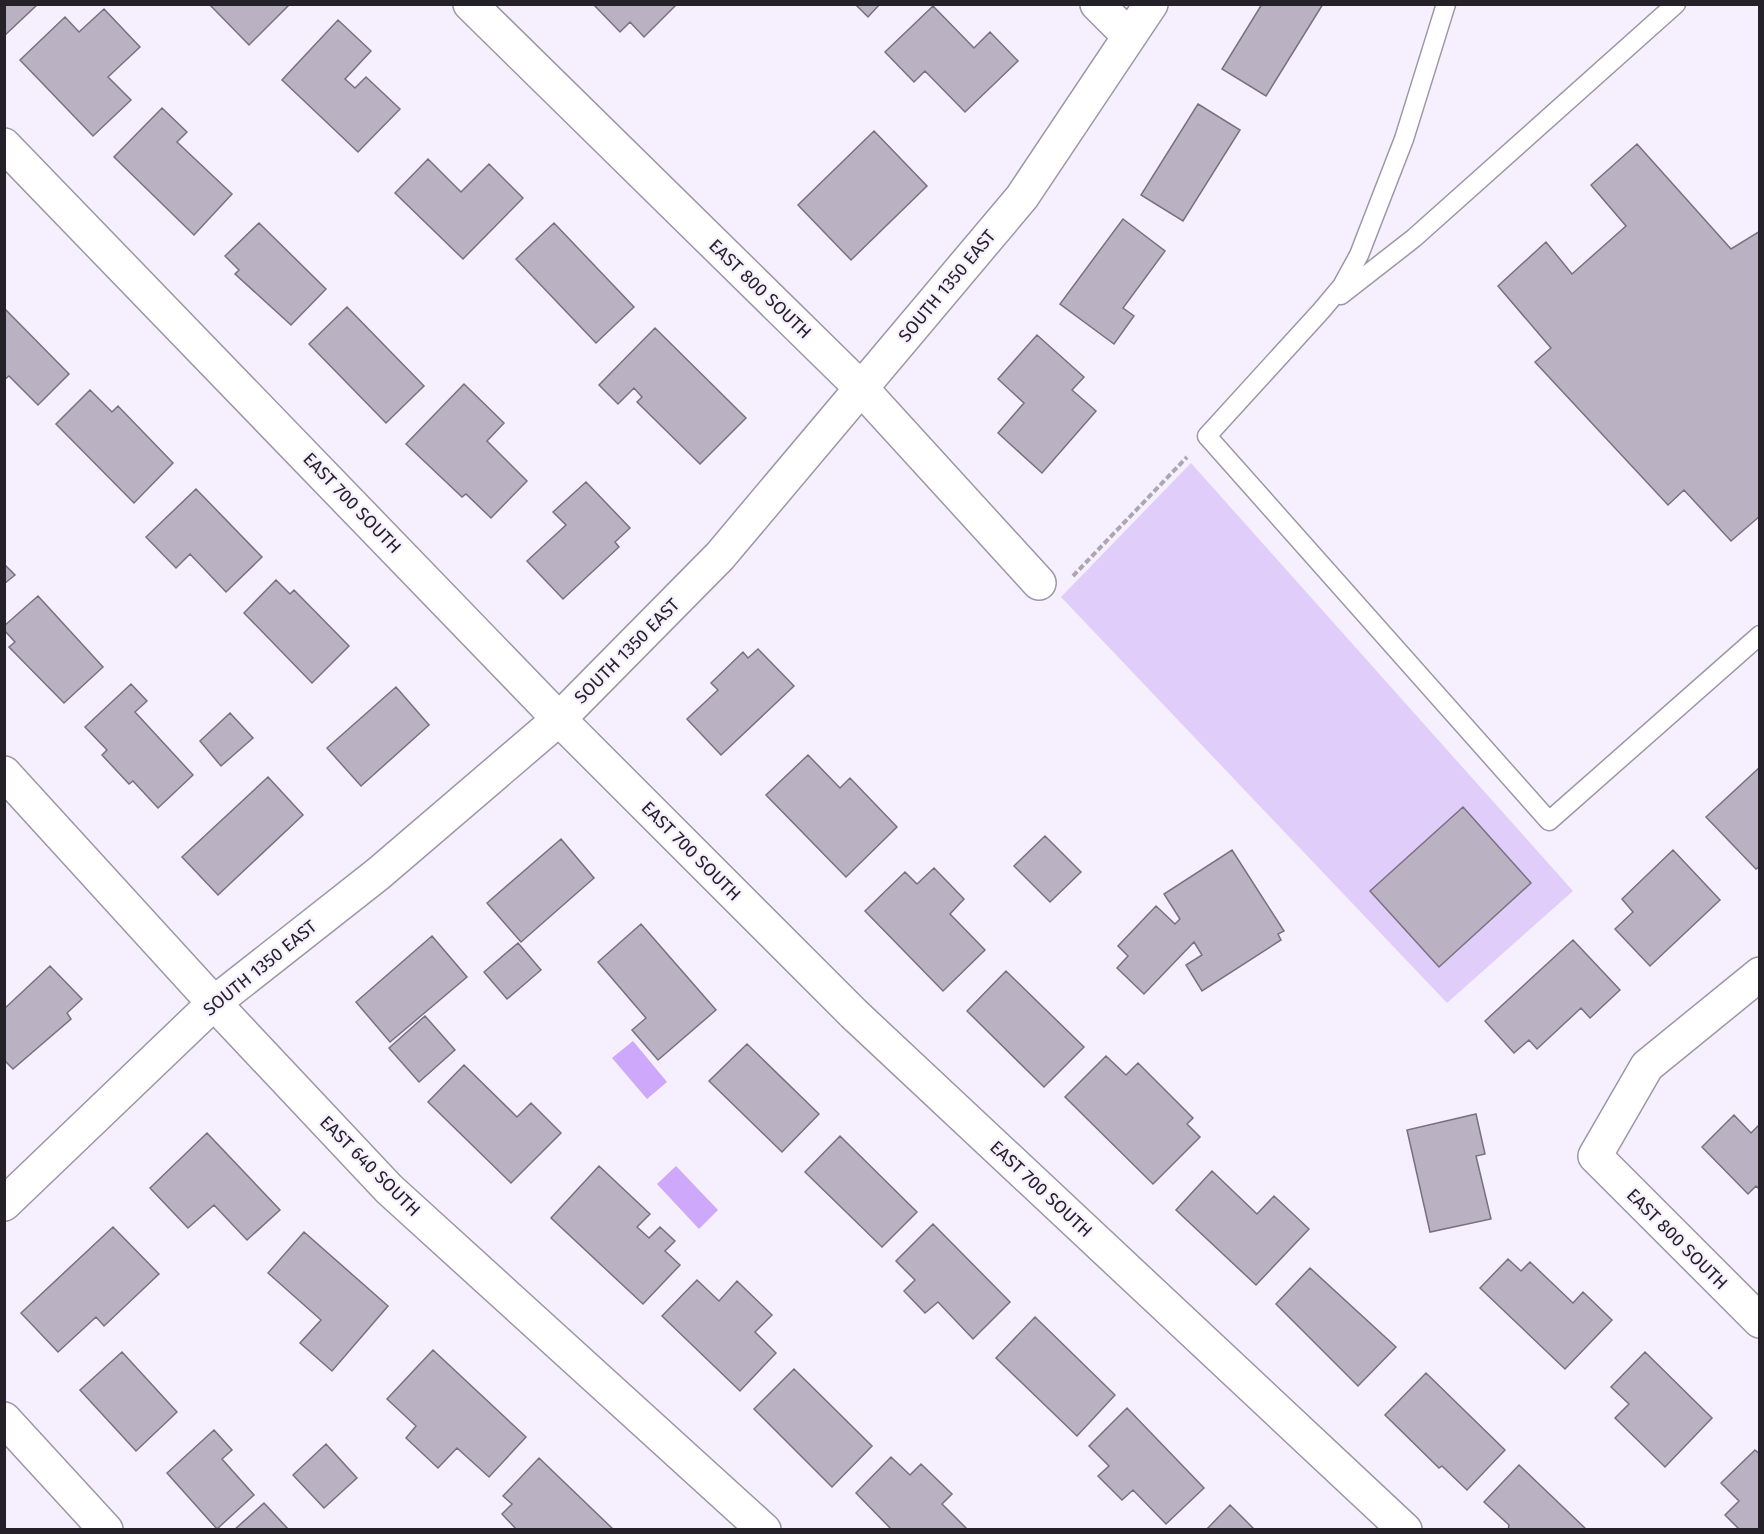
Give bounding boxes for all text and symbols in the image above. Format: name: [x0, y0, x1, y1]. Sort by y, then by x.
street label: SOUTH 1350 EAST: [894, 225, 1001, 347]
street label: EAST 800 SOUTH: [704, 235, 816, 343]
street label: EAST 700 SOUTH: [298, 448, 406, 558]
street label: SOUTH 1350 EAST: [570, 593, 685, 708]
street label: EAST 700 SOUTH: [637, 797, 745, 905]
street label: SOUTH 1350 EAST: [199, 915, 322, 1021]
street label: EAST 640 SOUTH: [315, 1111, 425, 1221]
street label: EAST 700 SOUTH: [985, 1136, 1097, 1242]
street label: EAST 800 SOUTH: [1622, 1184, 1732, 1294]

